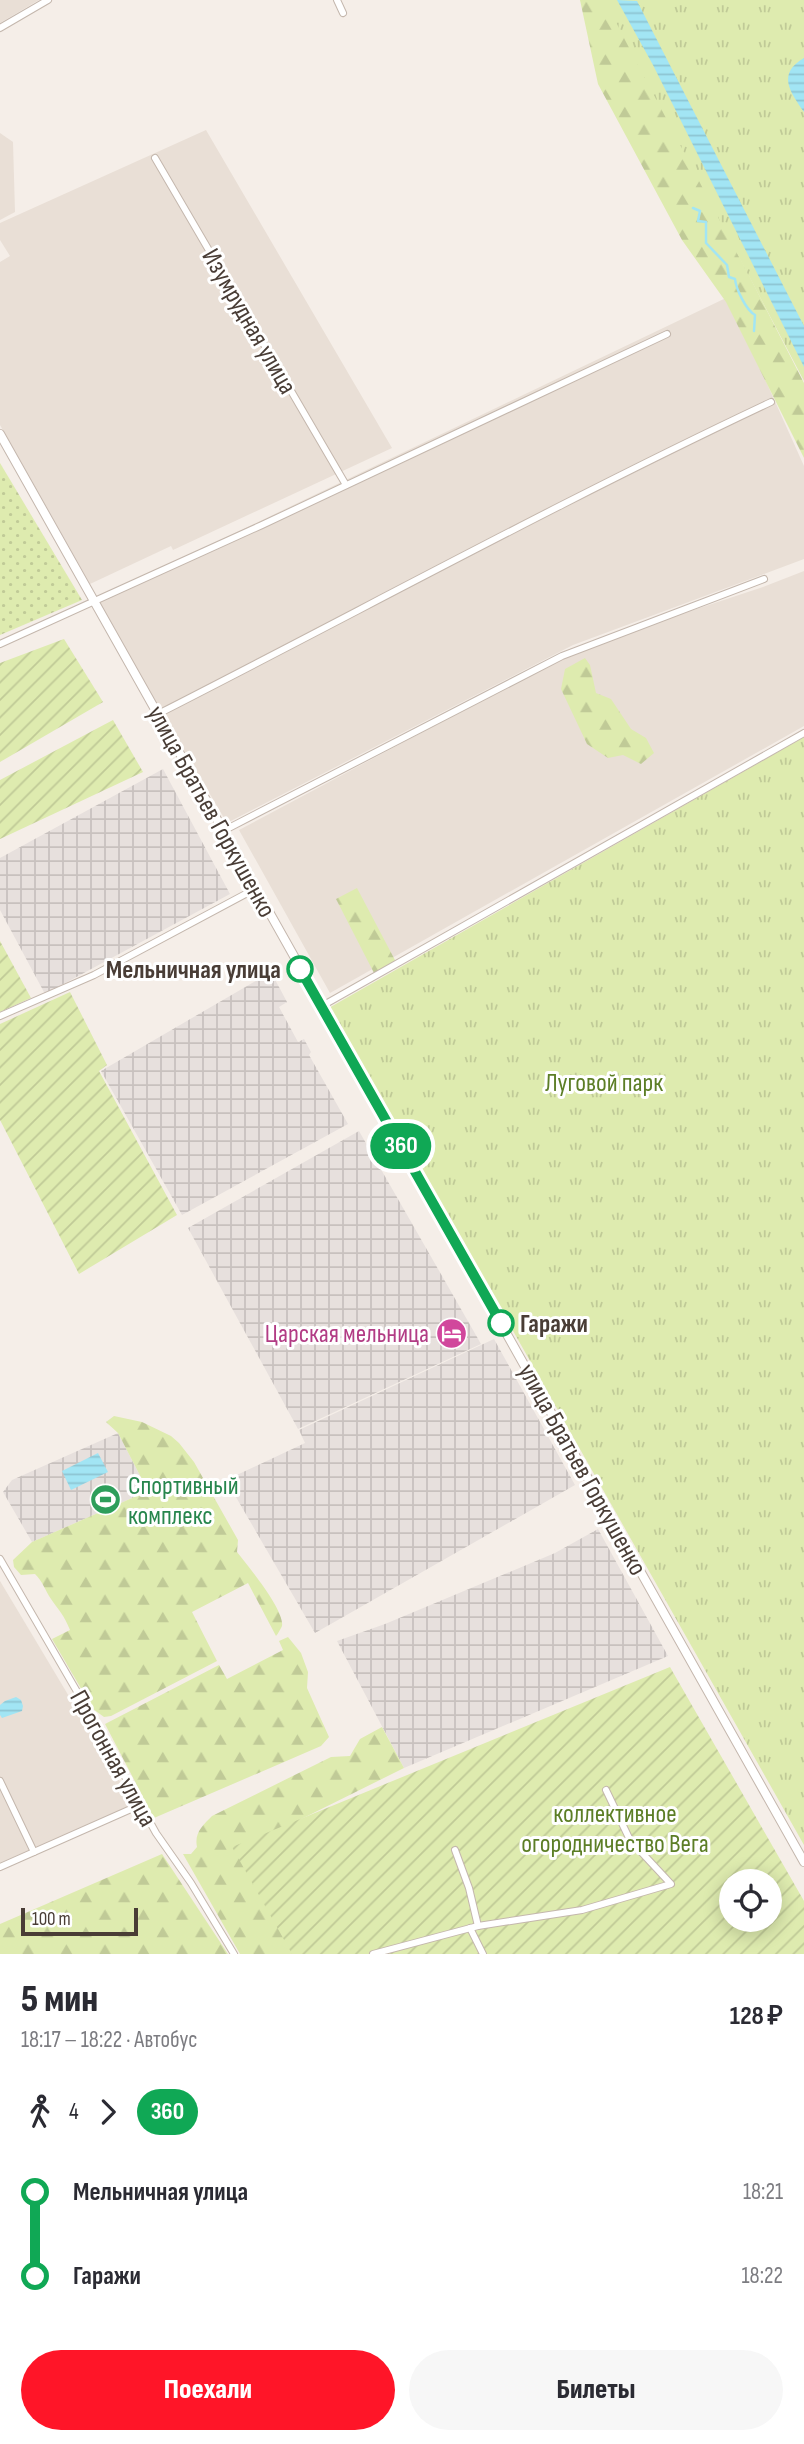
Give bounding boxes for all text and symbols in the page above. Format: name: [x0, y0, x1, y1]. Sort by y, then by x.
street label: Изумрудная улица: [195, 244, 303, 400]
street label: улица Братьев Горкушенко: [140, 700, 282, 923]
place label: Мельничная улица: [106, 955, 281, 986]
marker: Мельничная улица: [287, 956, 313, 982]
park label: Луговой парк: [545, 1068, 663, 1099]
line badge: 360: [361, 1123, 441, 1169]
text: 360: [384, 1131, 418, 1160]
place label: Гаражи: [520, 1309, 588, 1340]
marker: Гаражи: [488, 1310, 514, 1336]
hotel icon: Царская мельница: [435, 1316, 469, 1350]
place label: Царская мельница: [265, 1319, 429, 1350]
street label: улица Братьев Горкушенко: [511, 1358, 653, 1581]
place label: Спортивный комплекс: [128, 1471, 239, 1532]
sports icon: Спортивный комплекс: [88, 1483, 122, 1517]
street label: Прогонная улица: [63, 1685, 163, 1832]
park label: коллективное огородничество Вега: [521, 1799, 709, 1860]
map controls: [719, 1869, 782, 1932]
button: locate: [719, 1869, 782, 1932]
scale bar: [21, 1905, 138, 1937]
text: 100 m: [32, 1908, 71, 1931]
text: 5 мин: [21, 1977, 98, 2022]
text: 128 ₽: [730, 2001, 783, 2032]
text: 18:17 – 18:22 · Автобус: [21, 2026, 197, 2054]
icon: walk: [21, 2093, 59, 2131]
icon: forward: [89, 2093, 127, 2131]
text: 360: [151, 2097, 184, 2126]
text: 4: [69, 2098, 79, 2126]
text: Мельничная улица: [73, 2177, 248, 2208]
text: 18:21: [743, 2178, 783, 2206]
text: Гаражи: [73, 2261, 141, 2292]
text: 18:22: [742, 2262, 783, 2290]
button: Поехали: [21, 2350, 395, 2430]
button: Билеты: [409, 2350, 783, 2430]

